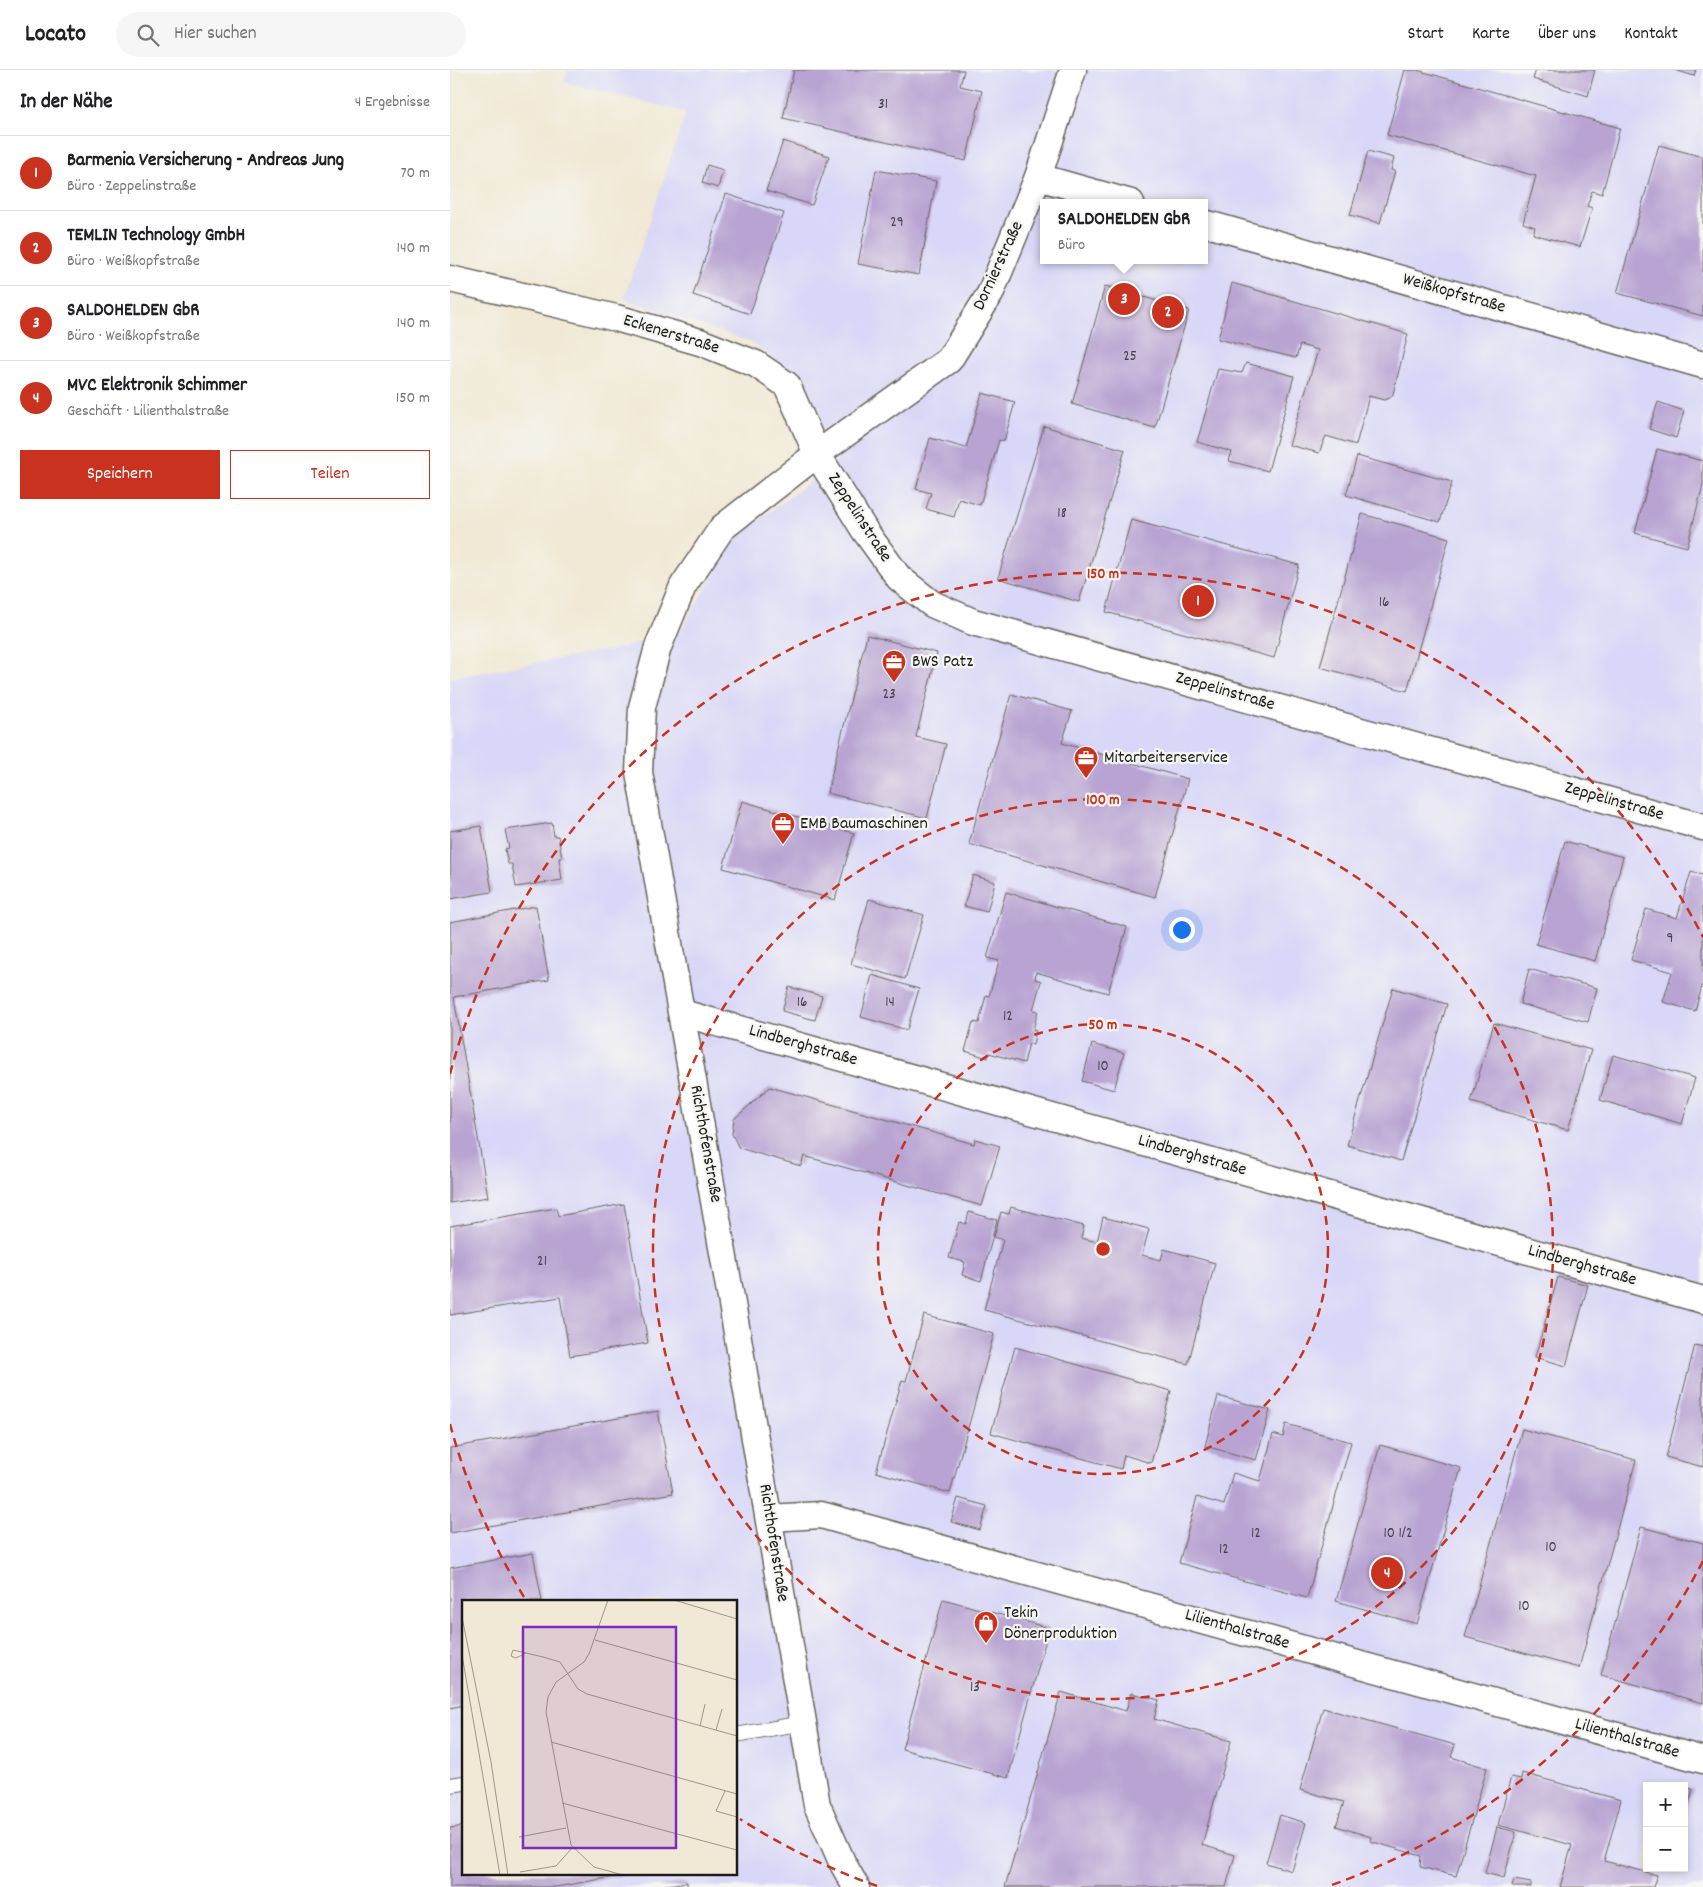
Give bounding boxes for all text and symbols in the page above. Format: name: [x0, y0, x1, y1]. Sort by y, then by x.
search box: [116, 12, 466, 57]
text: Locato: [25, 18, 86, 52]
icon: search: [134, 21, 162, 49]
text: Hier suchen: [174, 21, 257, 48]
text: Start: [1408, 22, 1444, 47]
text: Karte: [1472, 22, 1510, 47]
text: Über uns: [1538, 22, 1596, 47]
text: Kontakt: [1624, 22, 1678, 47]
text: In der Nähe: [20, 88, 112, 118]
text: 4 Ergebnisse: [355, 91, 430, 114]
house number: 31: [878, 94, 888, 116]
text: Barmenia Versicherung - Andreas Jung: [67, 148, 344, 175]
text: 1: [34, 162, 38, 185]
text: 70 m: [400, 162, 430, 185]
text: Büro · Zeppelinstraße: [67, 175, 196, 198]
popup: [1040, 199, 1208, 264]
text: SALDOHELDEN GbR: [1058, 207, 1190, 234]
house number: 29: [890, 212, 904, 234]
street label: Dornierstraße: [967, 217, 1031, 315]
text: TEMLIN Technology GmbH: [67, 223, 245, 250]
text: Büro: [1058, 234, 1085, 257]
text: 2: [33, 237, 40, 260]
text: 140 m: [396, 237, 430, 260]
text: Büro · Weißkopfstraße: [67, 250, 200, 273]
street label: Weißkopfstraße: [1400, 267, 1508, 321]
pin: 3: [1108, 280, 1140, 318]
pin: 2: [1152, 293, 1184, 331]
text: SALDOHELDEN GbR: [67, 298, 200, 325]
street label: Eckenerstraße: [620, 309, 722, 362]
text: 3: [32, 312, 40, 335]
text: 140 m: [396, 312, 430, 335]
text: Büro · Weißkopfstraße: [67, 325, 200, 348]
house number: 25: [1123, 346, 1137, 368]
text: MVC Elektronik Schimmer: [67, 373, 247, 400]
text: 4: [33, 387, 39, 410]
text: 150 m: [396, 387, 430, 410]
text: Geschäft · Lilienthalstraße: [67, 400, 229, 423]
button: Speichern: [20, 450, 220, 499]
button: Teilen: [230, 450, 430, 499]
street label: Zeppelinstraße: [821, 468, 897, 568]
house number: 18: [1057, 503, 1067, 525]
text: 150 m: [1087, 564, 1119, 586]
pin: 1: [1182, 582, 1214, 620]
house number: 16: [1379, 592, 1389, 614]
office icon: BWS Patz: [881, 649, 907, 683]
place label: BWS Patz: [912, 650, 973, 675]
street label: Zeppelinstraße: [1172, 666, 1278, 718]
house number: 23: [882, 684, 896, 706]
office icon: Mitarbeiterservice: [1073, 745, 1099, 779]
place label: Mitarbeiterservice: [1104, 746, 1228, 771]
street label: Zeppelinstraße: [1561, 776, 1667, 828]
text: 100 m: [1086, 790, 1120, 812]
office icon: EMB Baumaschinen: [770, 811, 796, 845]
place label: EMB Baumaschinen: [800, 812, 928, 837]
your location: [1169, 917, 1195, 943]
house number: 9: [1667, 928, 1673, 950]
house number: 16: [797, 992, 807, 1014]
house number: 14: [885, 992, 895, 1014]
house number: 12: [1003, 1006, 1013, 1028]
text: 50 m: [1089, 1015, 1117, 1037]
street label: Lindberghstraße: [746, 1019, 860, 1073]
house number: 10: [1097, 1056, 1109, 1078]
street label: Richthofenstraße: [682, 1083, 728, 1205]
street label: Lindberghstraße: [1135, 1129, 1249, 1183]
street label: Lindberghstraße: [1525, 1239, 1639, 1293]
centre of rings: [1094, 1240, 1112, 1258]
house number: 21: [537, 1251, 547, 1273]
street label: Richthofenstraße: [751, 1482, 795, 1604]
house number: 12: [1251, 1523, 1261, 1545]
house number: 10 1/2: [1383, 1523, 1413, 1545]
house number: 10: [1545, 1537, 1557, 1559]
house number: 12: [1219, 1539, 1229, 1561]
pin: 4: [1371, 1554, 1403, 1592]
house number: 10: [1518, 1596, 1530, 1618]
inset map: [462, 1600, 738, 1874]
place label: Tekin Dönerproduktion: [1004, 1601, 1117, 1647]
street label: Lilienthalstraße: [1182, 1603, 1292, 1657]
shop icon: Tekin Dönerproduktion: [973, 1610, 999, 1644]
house number: 13: [970, 1677, 980, 1699]
street label: Lilienthalstraße: [1572, 1712, 1682, 1766]
map controls: [1643, 1782, 1688, 1872]
button: +: [1643, 1782, 1688, 1827]
button: −: [1643, 1827, 1688, 1872]

